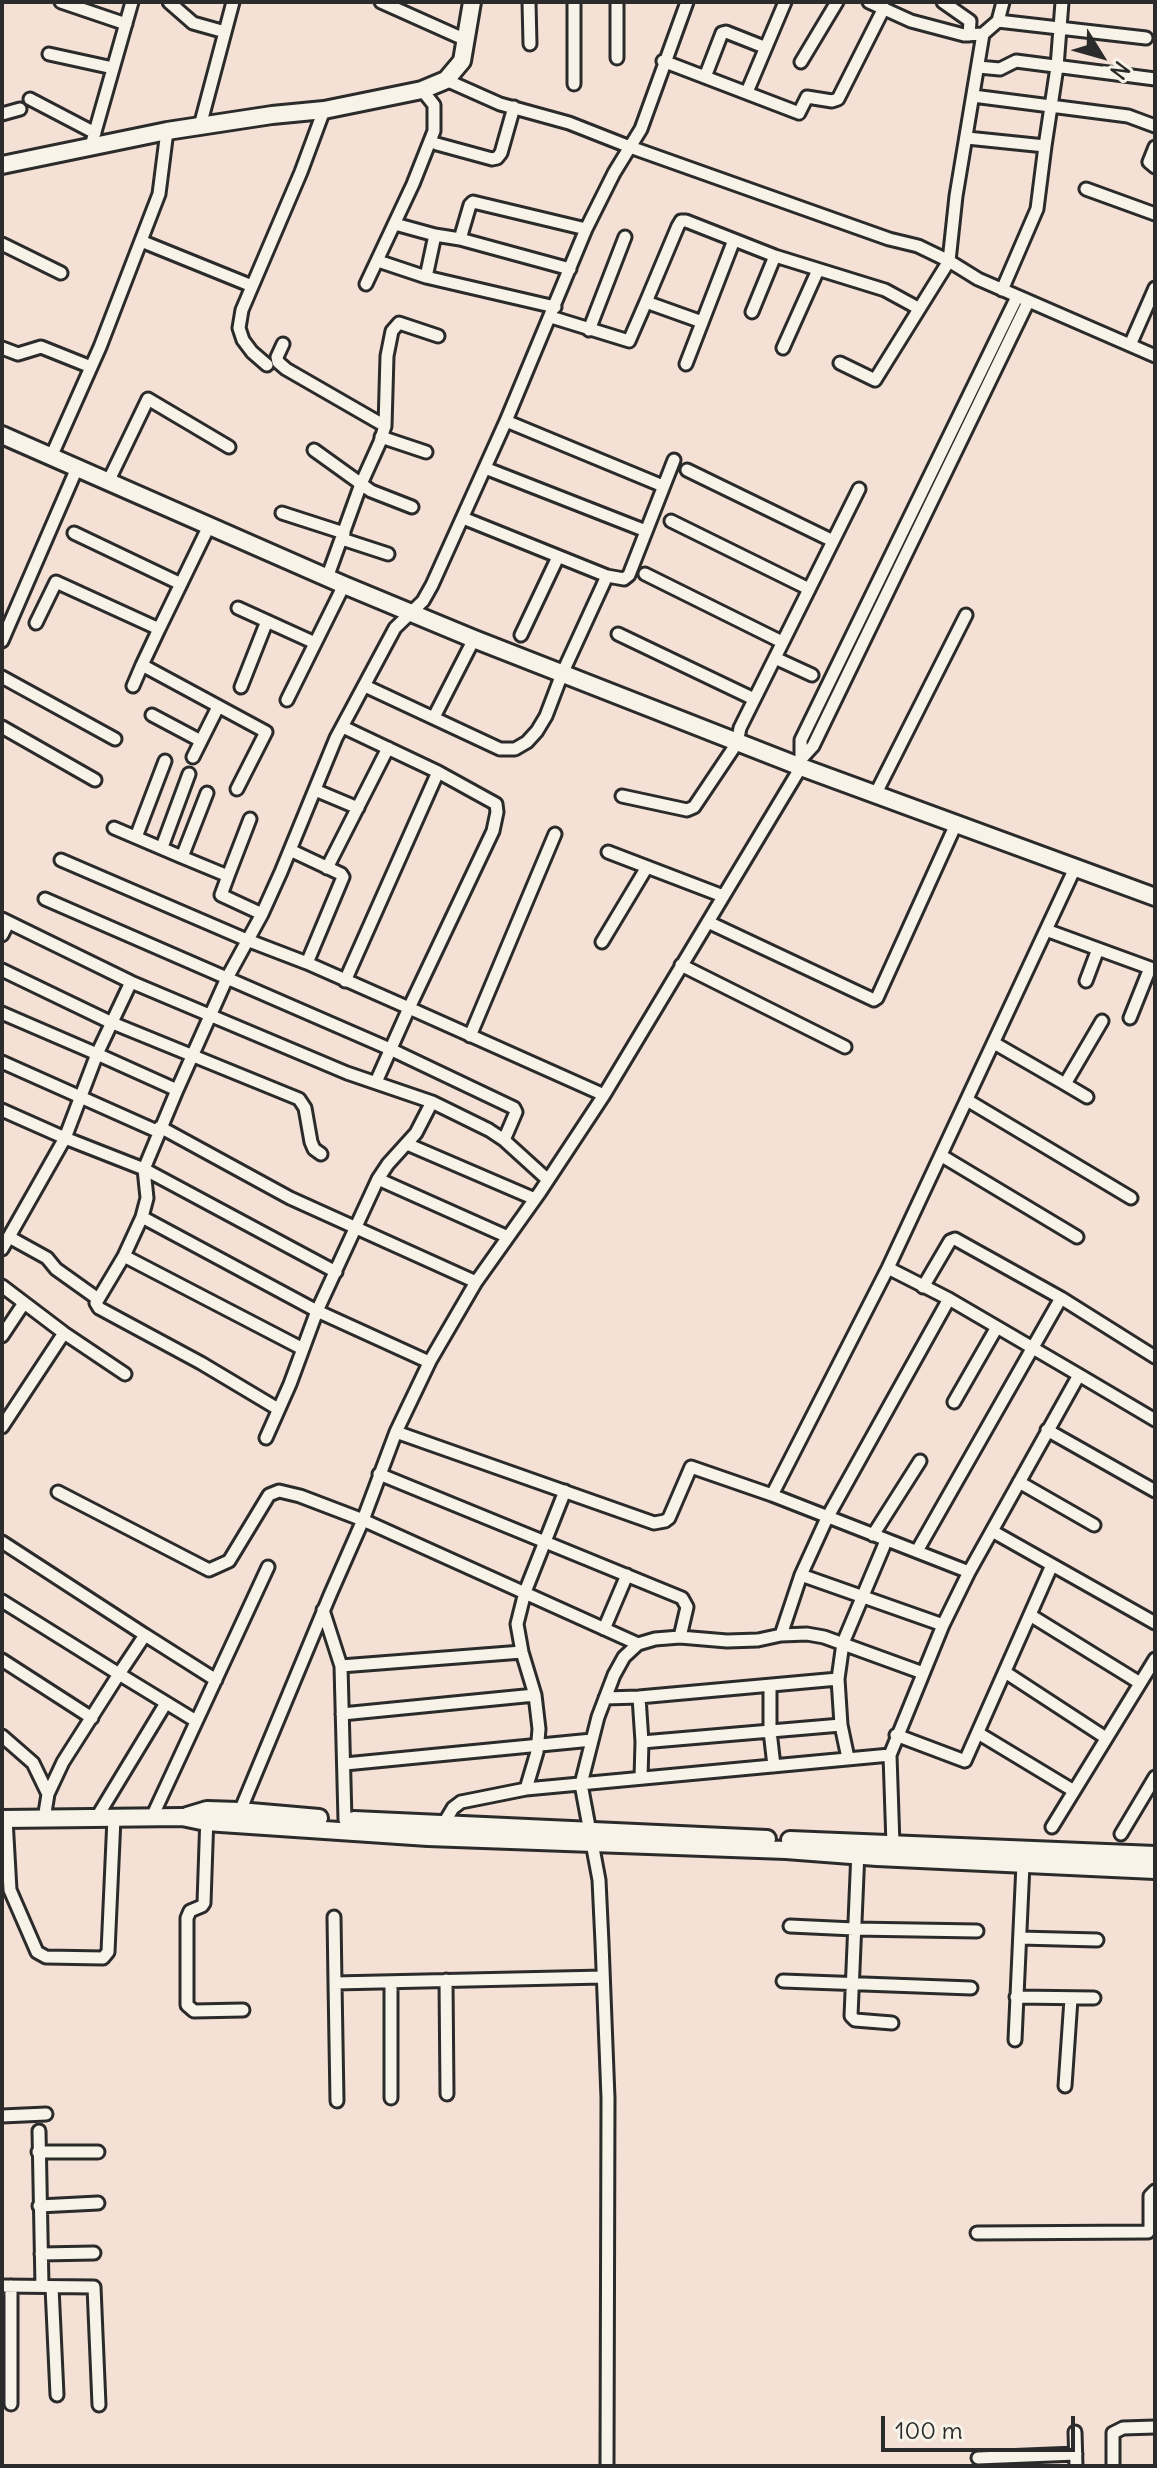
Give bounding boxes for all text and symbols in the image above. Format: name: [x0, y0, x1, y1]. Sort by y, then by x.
north arrow: [1061, 16, 1141, 96]
text: N: [1104, 56, 1136, 85]
scale bar: [885, 2400, 1079, 2450]
text: 100 m: [895, 2415, 963, 2445]

